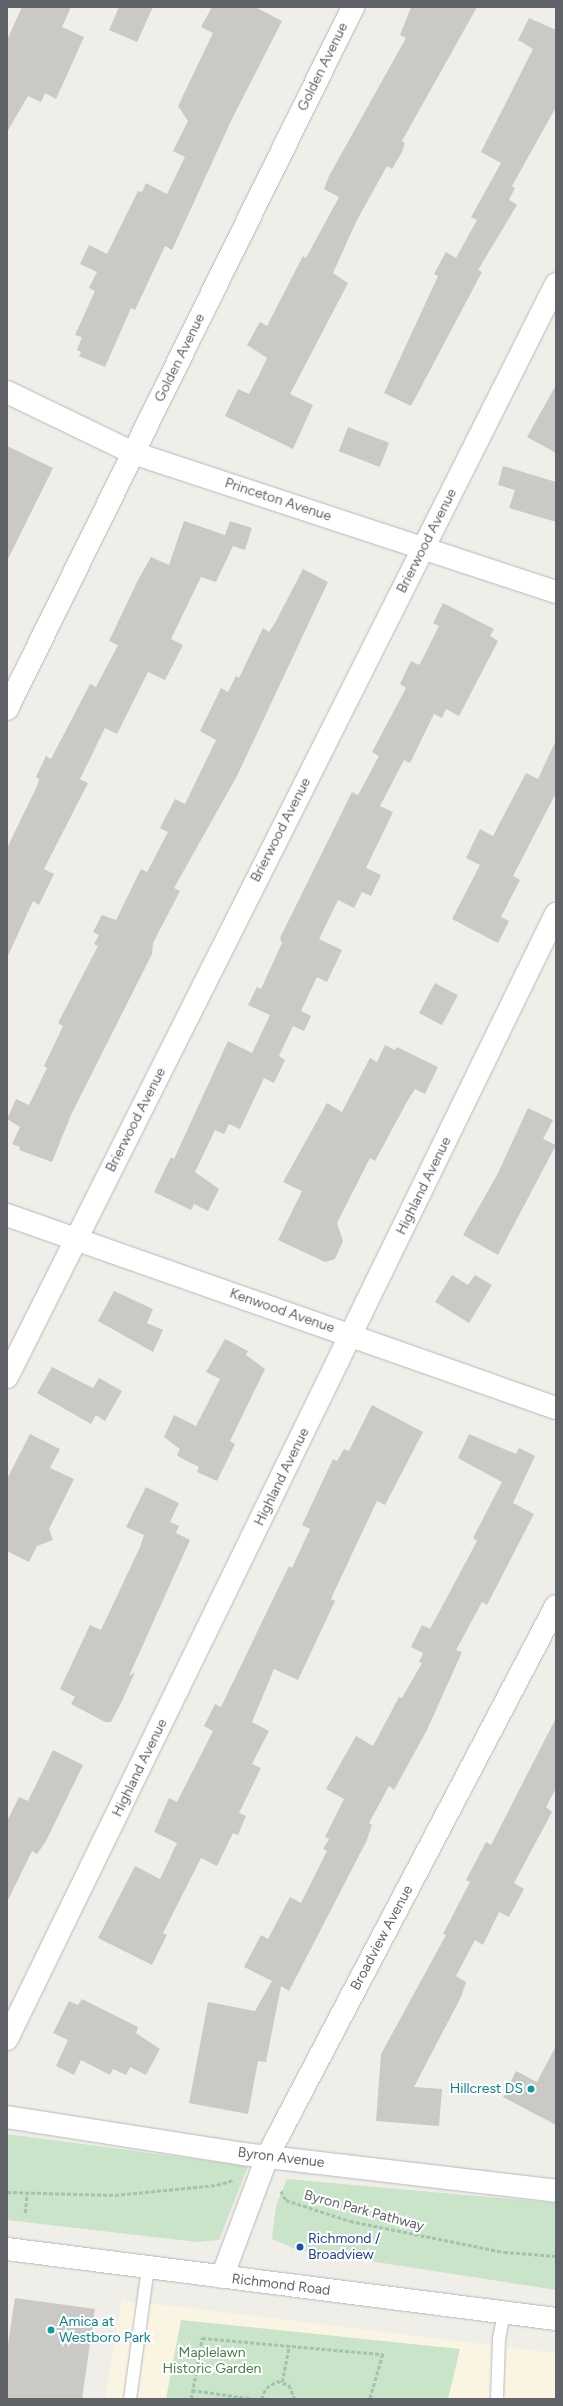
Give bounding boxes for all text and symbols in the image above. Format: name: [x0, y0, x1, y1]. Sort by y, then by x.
street label: Golden Avenue: [294, 20, 352, 114]
street label: Golden Avenue: [151, 311, 209, 405]
street label: Princeton Avenue: [223, 475, 333, 525]
street label: Brierwood Avenue: [393, 486, 461, 596]
street label: Brierwood Avenue: [247, 775, 315, 885]
street label: Brierwood Avenue: [102, 1065, 170, 1175]
street label: Highland Avenue: [393, 1134, 455, 1238]
street label: Kenwood Avenue: [227, 1285, 337, 1337]
street label: Highland Avenue: [251, 1425, 313, 1529]
street label: Highland Avenue: [109, 1716, 171, 1820]
street label: Broadview Avenue: [347, 1883, 417, 1993]
place label: Hillcrest DS: [450, 2081, 523, 2097]
marker: Hillcrest DS: [526, 2084, 536, 2094]
street label: Byron Avenue: [237, 2144, 325, 2172]
street label: Byron Park Pathway: [302, 2187, 426, 2235]
place label: Richmond / Broadview: [308, 2231, 380, 2264]
marker: Richmond / Broadview: [295, 2242, 305, 2252]
street label: Richmond Road: [231, 2271, 331, 2299]
place label: Amica at Westboro Park: [59, 2314, 151, 2346]
marker: Amica at Westboro Park: [46, 2325, 56, 2335]
park label: Maplelawn Historic Garden: [163, 2345, 261, 2378]

